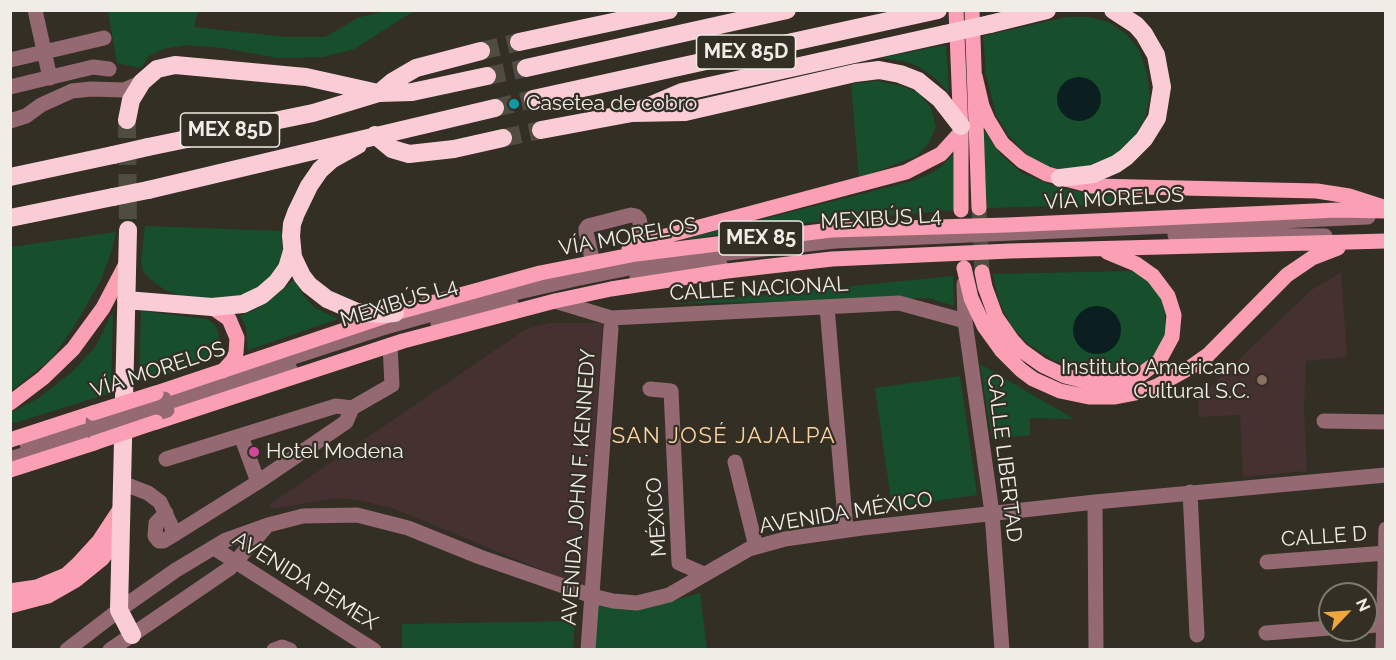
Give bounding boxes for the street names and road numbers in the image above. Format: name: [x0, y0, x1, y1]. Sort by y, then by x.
road number: MEX 85D: [696, 35, 795, 69]
road number: MEX 85D: [180, 113, 280, 147]
street label: VÍA MORELOS: [1044, 183, 1184, 215]
street label: MEXIBÚS L4: [820, 203, 942, 235]
street label: VÍA MORELOS: [557, 212, 699, 262]
road number: MEX 85: [719, 221, 803, 255]
street label: CALLE NACIONAL: [669, 272, 849, 306]
street label: MEXIBÚS L4: [337, 273, 461, 333]
street label: VÍA MORELOS: [88, 336, 228, 404]
street label: AVENIDA JOHN F. KENNEDY: [557, 348, 601, 626]
street label: CALLE LIBERTAD: [981, 372, 1027, 544]
street label: MÉXICO: [642, 476, 672, 558]
street label: AVENIDA MÉXICO: [758, 487, 934, 539]
street label: CALLE D: [1280, 521, 1368, 553]
street label: AVENIDA PEMEX: [228, 526, 382, 636]

